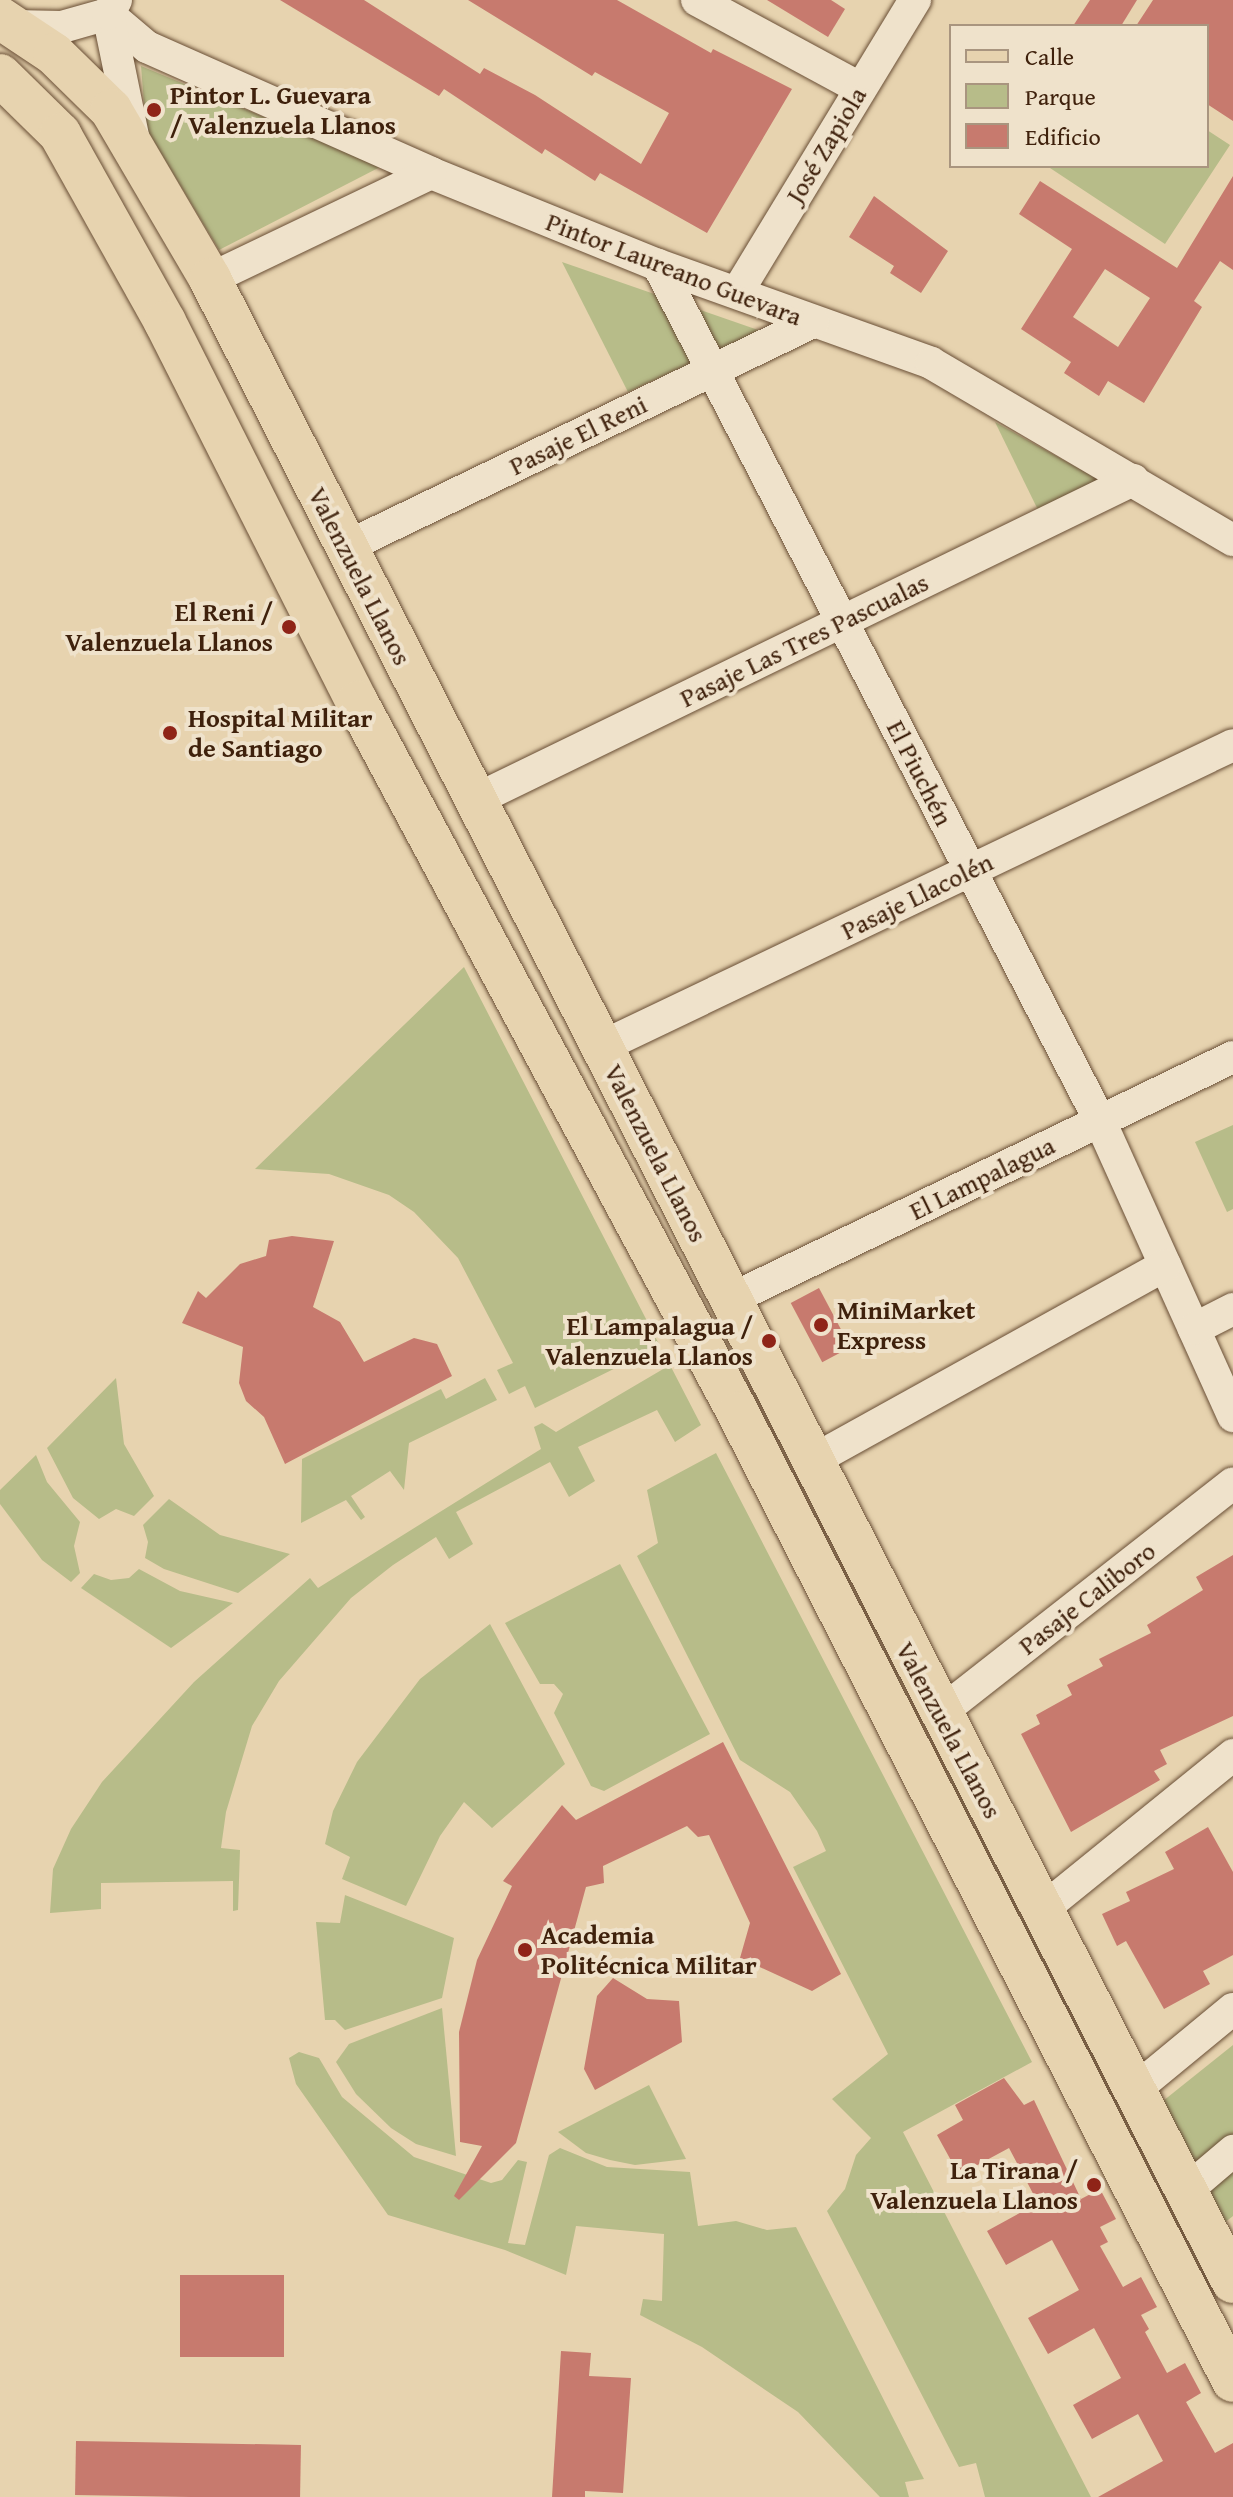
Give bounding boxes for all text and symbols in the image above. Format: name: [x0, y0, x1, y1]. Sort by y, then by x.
legend: [949, 24, 1209, 168]
text: Calle: [1025, 39, 1074, 74]
place label: Pintor L. Guevara / Valenzuela Llanos: [170, 79, 396, 140]
text: Parque: [1025, 79, 1096, 114]
street label: José Zapiola: [779, 81, 873, 209]
marker: Pintor L. Guevara / Valenzuela Llanos: [145, 101, 163, 119]
text: Edificio: [1025, 119, 1101, 154]
street label: Pintor Laureano Guevara: [542, 206, 806, 332]
street label: Pasaje El Reni: [504, 388, 652, 482]
street label: Valenzuela Llanos: [302, 482, 418, 670]
street label: Pasaje Las Tres Pascualas: [675, 566, 933, 714]
place label: El Reni / Valenzuela Llanos: [65, 596, 273, 658]
marker: El Reni / Valenzuela Llanos: [280, 618, 298, 636]
place label: Hospital Militar de Santiago: [188, 702, 372, 764]
street label: El Piuchén: [880, 715, 960, 831]
marker: Hospital Militar de Santiago: [159, 722, 181, 744]
street label: Pasaje Llacolén: [836, 846, 998, 946]
street label: Valenzuela Llanos: [598, 1059, 714, 1247]
street label: El Lampalagua: [904, 1129, 1060, 1227]
place label: MiniMarket Express: [837, 1294, 975, 1356]
place label: El Lampalagua / Valenzuela Llanos: [545, 1310, 753, 1372]
marker: MiniMarket Express: [812, 1316, 830, 1334]
marker: El Lampalagua / Valenzuela Llanos: [760, 1332, 778, 1350]
street label: Pasaje Caliboro: [1012, 1535, 1162, 1661]
street label: Valenzuela Llanos: [889, 1636, 1009, 1824]
place label: Academia Politécnica Militar: [541, 1919, 757, 1980]
marker: Academia Politécnica Militar: [516, 1941, 534, 1959]
place label: La Tirana / Valenzuela Llanos: [870, 2154, 1078, 2216]
marker: La Tirana / Valenzuela Llanos: [1085, 2176, 1103, 2194]

